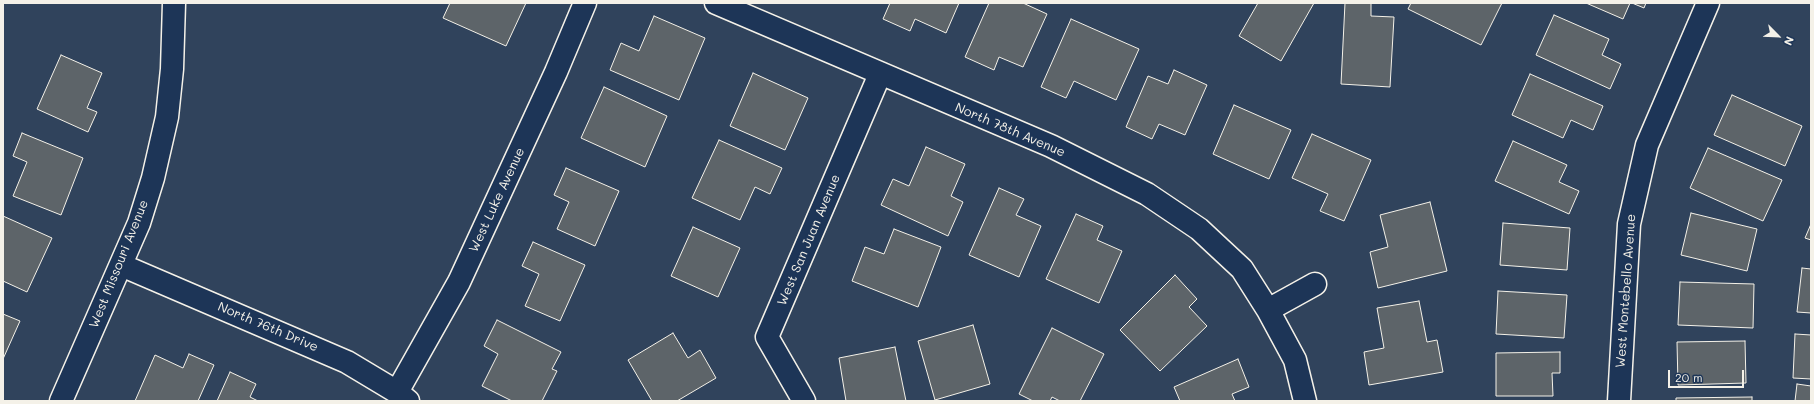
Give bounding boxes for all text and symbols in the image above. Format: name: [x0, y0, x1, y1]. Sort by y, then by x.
north arrow: [1758, 16, 1798, 56]
text: N: [1781, 34, 1798, 48]
street label: North 78th Avenue: [952, 100, 1068, 160]
street label: West Luke Avenue: [466, 145, 528, 255]
street label: West San Juan Avenue: [774, 172, 844, 308]
street label: West Missouri Avenue: [86, 198, 152, 330]
street label: West Montebello Avenue: [1613, 213, 1639, 369]
street label: North 76th Drive: [215, 299, 321, 355]
scale bar: [1670, 362, 1746, 388]
text: 20 m: [1675, 369, 1703, 385]

